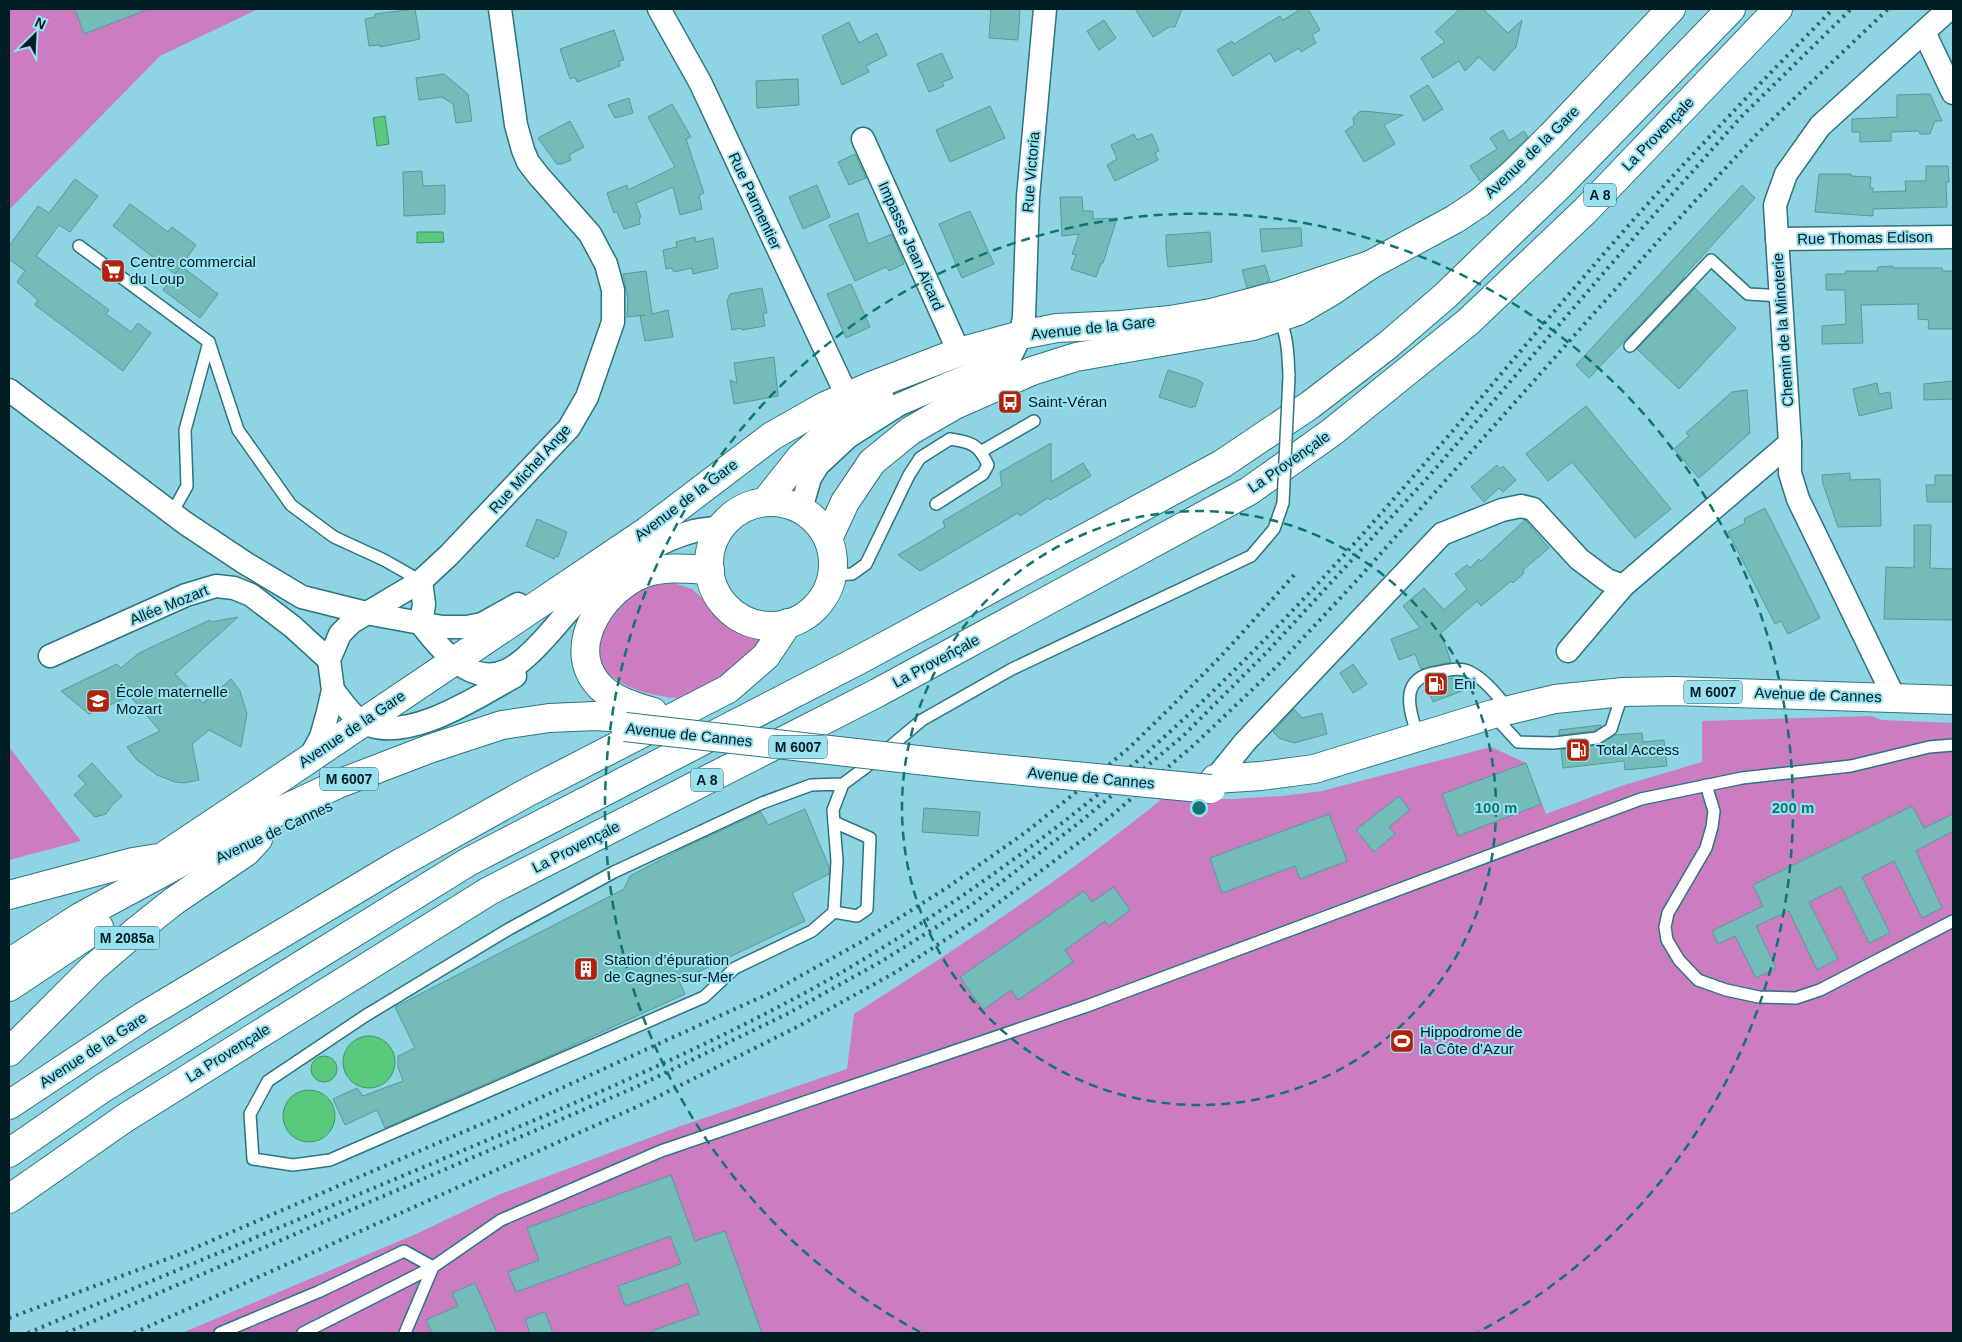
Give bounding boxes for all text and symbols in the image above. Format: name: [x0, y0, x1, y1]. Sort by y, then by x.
north arrow: [10, 10, 60, 60]
text: N: [32, 14, 48, 32]
street label: La Provençale: [1618, 93, 1697, 174]
street label: Avenue de la Gare: [1481, 102, 1582, 201]
street label: Rue Victoria: [1018, 130, 1043, 213]
street label: Rue Parmentier: [726, 150, 785, 252]
street label: Impasse Jean Aicard: [875, 179, 948, 313]
road number: A 8: [1584, 184, 1616, 206]
street label: Rue Thomas Edison: [1797, 228, 1933, 247]
place label: Centre commercial du Loup: [130, 253, 256, 287]
street label: Chemin de la Minoterie: [1769, 253, 1796, 408]
supermarket icon: Centre commercial du Loup: [100, 258, 126, 284]
street label: Avenue de la Gare: [1030, 313, 1156, 342]
bus stop icon: Saint-Véran: [997, 389, 1023, 415]
place label: Saint-Véran: [1028, 393, 1107, 410]
street label: Rue Michel Ange: [485, 421, 574, 516]
street label: La Provençale: [1245, 427, 1333, 496]
street label: Avenue de la Gare: [631, 455, 741, 544]
street label: Allée Mozart: [127, 581, 211, 628]
street label: La Provençale: [889, 631, 982, 691]
fuel station icon: Eni: [1423, 671, 1449, 697]
place label: Eni: [1454, 675, 1476, 692]
road number: M 6007: [1684, 680, 1742, 704]
place label: École maternelle Mozart: [116, 683, 228, 717]
street label: Avenue de Cannes: [1754, 684, 1882, 705]
street label: Avenue de la Gare: [295, 687, 408, 771]
school or university icon: École maternelle Mozart: [85, 688, 111, 714]
street label: Avenue de Cannes: [625, 719, 753, 750]
road number: M 6007: [769, 736, 827, 759]
fuel station icon: Total Access: [1565, 737, 1591, 763]
place label: Total Access: [1596, 741, 1679, 758]
street label: Avenue de Cannes: [1027, 763, 1155, 792]
road number: M 6007: [320, 768, 378, 791]
road number: A 8: [691, 768, 723, 792]
street label: Avenue de Cannes: [212, 797, 335, 866]
centre of rings: [1190, 799, 1208, 817]
text: 100 m: [1475, 799, 1517, 816]
text: 200 m: [1772, 799, 1814, 816]
street label: La Provençale: [529, 817, 622, 876]
road number: M 2085a: [94, 926, 160, 950]
place label: Station d’épuration de Cagnes-sur-Mer: [604, 951, 733, 985]
building icon: Station d’épuration de Cagnes-sur-Mer: [573, 956, 599, 982]
street label: Avenue de la Gare: [36, 1008, 150, 1091]
street label: La Provençale: [183, 1020, 273, 1085]
place label: Hippodrome de la Côte d'Azur: [1420, 1023, 1523, 1057]
sports icon: Hippodrome de la Côte d'Azur: [1389, 1028, 1415, 1054]

